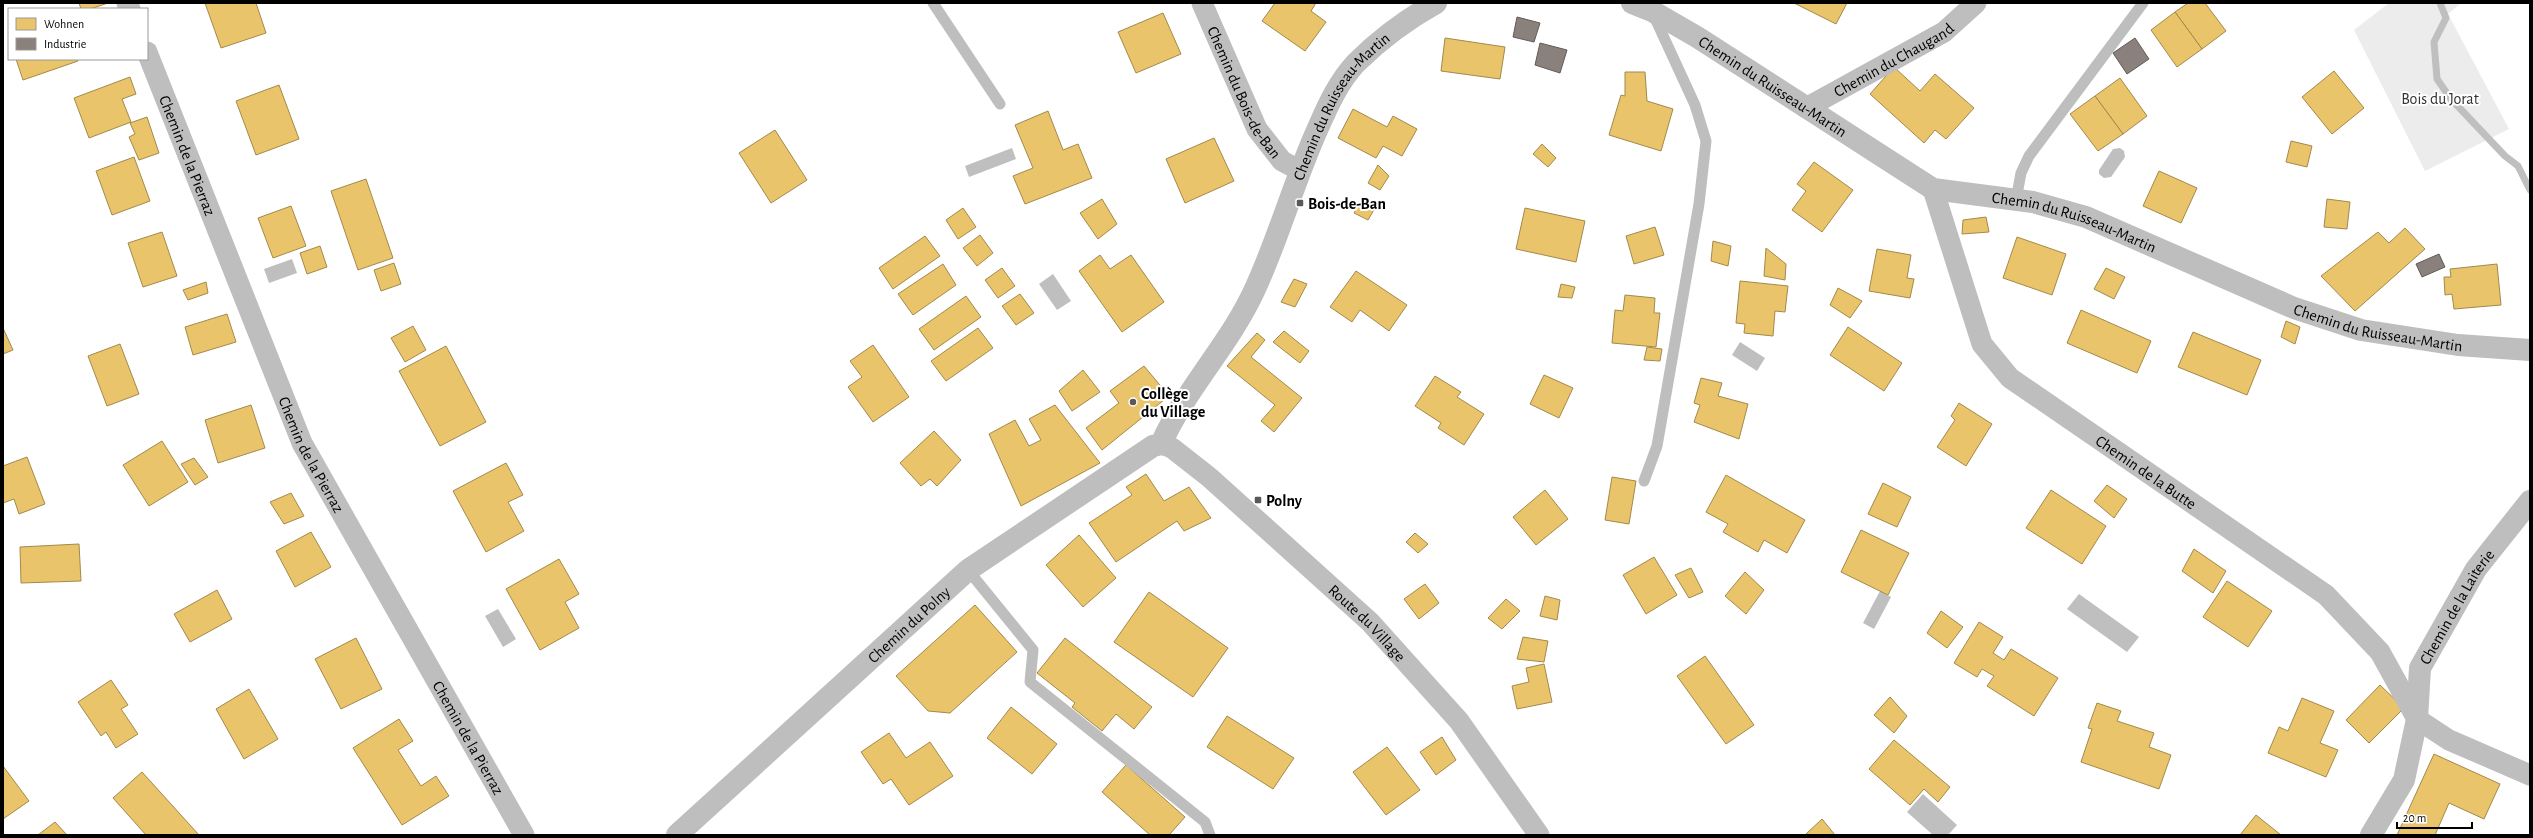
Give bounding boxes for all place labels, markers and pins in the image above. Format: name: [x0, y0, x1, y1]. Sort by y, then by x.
place label: Bois-de-Ban: [1308, 196, 1386, 212]
marker: Bois-de-Ban: [1295, 198, 1305, 208]
place label: Collège du Village: [1141, 386, 1206, 420]
marker: Collège du Village: [1128, 397, 1138, 407]
place label: Polny: [1266, 493, 1303, 510]
marker: Polny: [1253, 495, 1263, 505]

